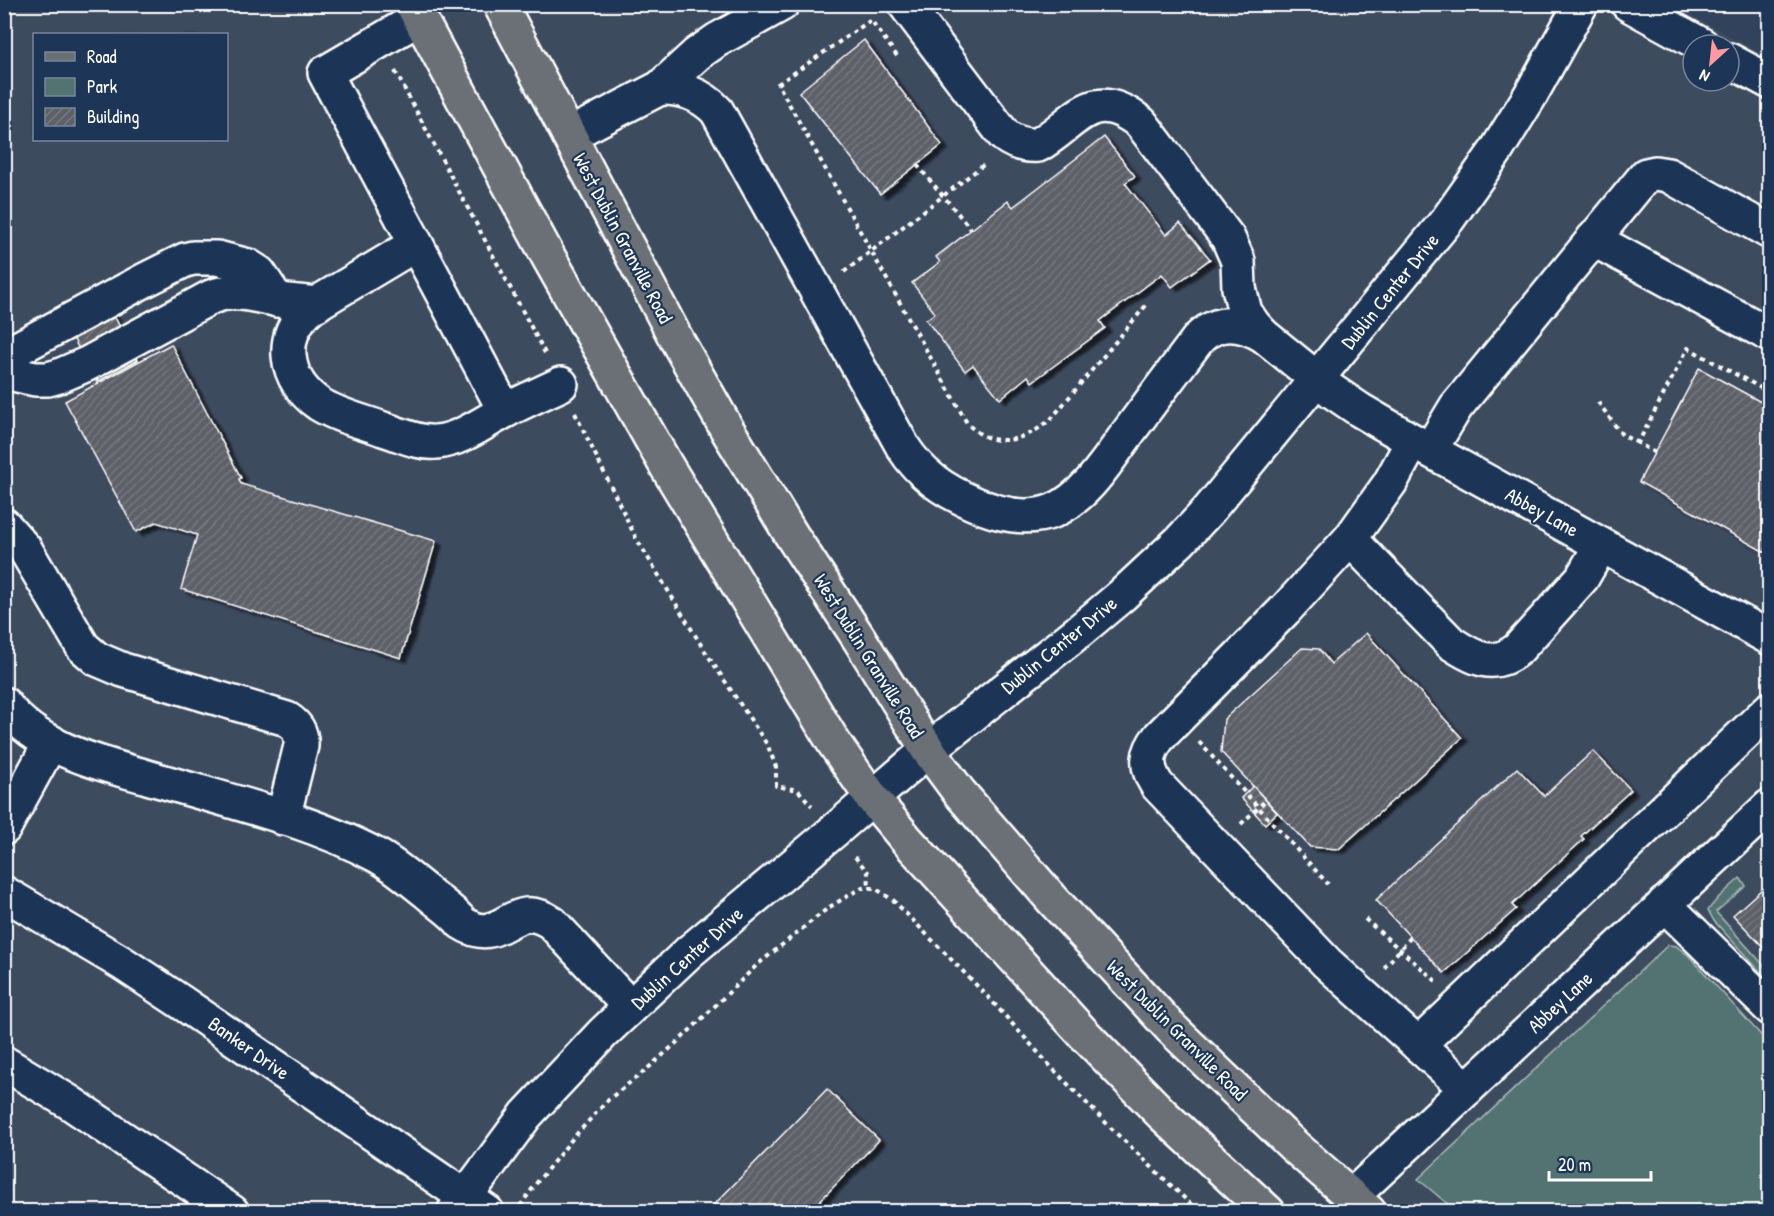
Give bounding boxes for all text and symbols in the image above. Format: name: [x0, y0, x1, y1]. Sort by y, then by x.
legend: [33, 33, 228, 141]
north arrow: [1681, 33, 1741, 93]
text: Road: [87, 44, 117, 69]
text: N: [1695, 64, 1713, 88]
text: Park: [87, 74, 118, 99]
text: Building: [87, 104, 139, 129]
street label: West Dublin Granville Road: [567, 148, 680, 328]
street label: Dublin Center Drive: [1334, 227, 1445, 354]
street label: Abbey Lane: [1501, 480, 1584, 543]
street label: West Dublin Granville Road: [808, 568, 931, 743]
street label: Dublin Center Drive: [995, 589, 1122, 700]
street label: Dublin Center Drive: [625, 900, 748, 1015]
street label: West Dublin Granville Road: [1101, 953, 1254, 1106]
street label: Abbey Lane: [1521, 965, 1598, 1039]
street label: Banker Drive: [203, 1010, 295, 1085]
scale bar: [1549, 1144, 1651, 1182]
text: 20 m: [1558, 1152, 1591, 1177]

